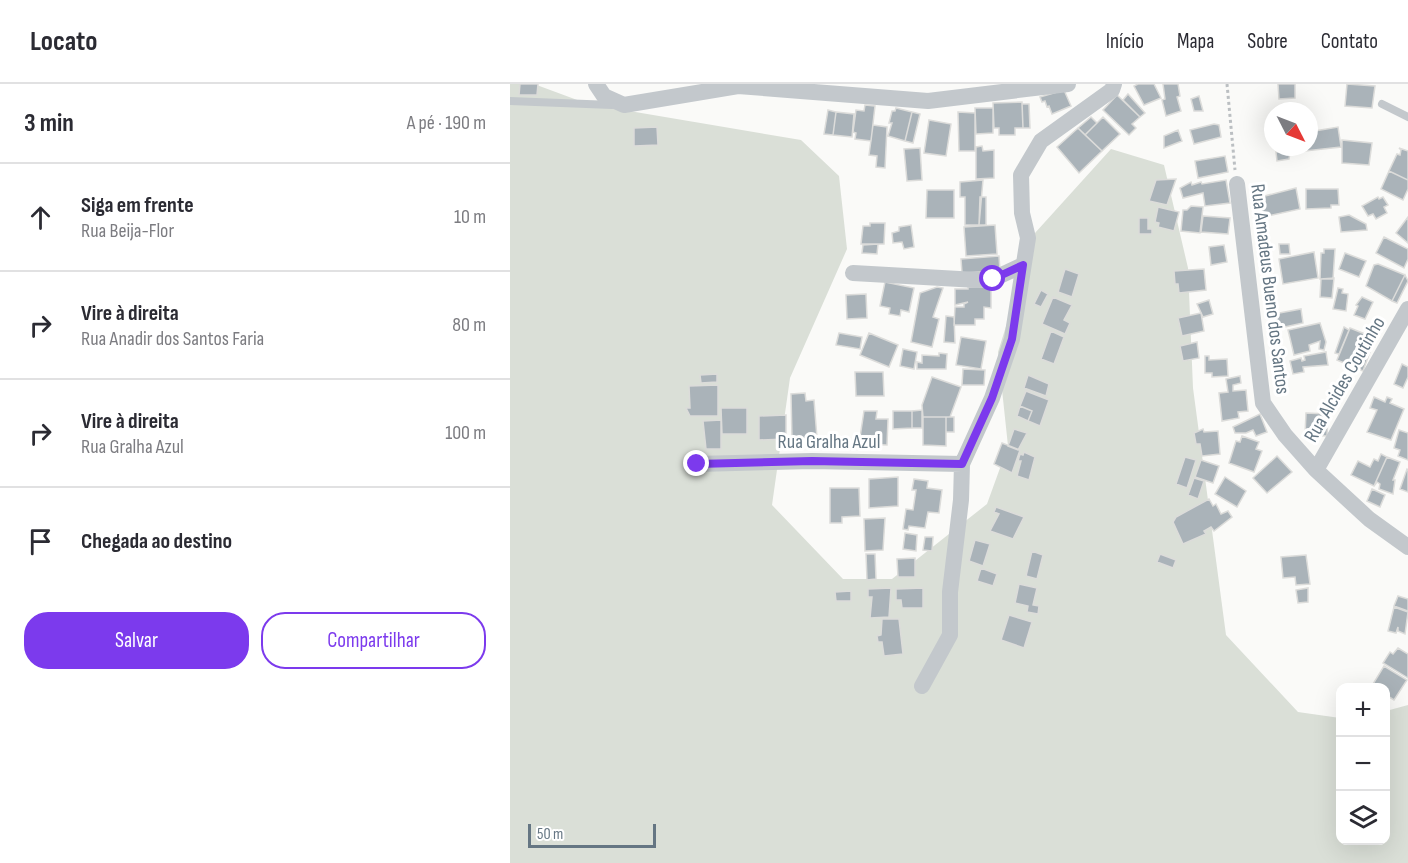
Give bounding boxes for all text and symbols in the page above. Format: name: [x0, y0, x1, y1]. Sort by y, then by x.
text: Locato: [30, 25, 97, 58]
text: Início: [1106, 29, 1144, 54]
text: Mapa: [1177, 29, 1214, 54]
text: Sobre: [1247, 29, 1288, 54]
text: Contato: [1321, 29, 1378, 54]
north arrow: [1264, 102, 1318, 156]
text: 3 min: [24, 108, 74, 139]
text: A pé · 190 m: [407, 111, 486, 135]
street label: Rua Amadeus Bueno dos Santos: [1245, 183, 1295, 396]
text: Siga em frente: [81, 192, 194, 219]
icon: ahead: [24, 201, 57, 234]
text: 10 m: [454, 205, 486, 229]
text: Rua Beija-Flor: [81, 219, 174, 243]
route start: [979, 265, 1005, 291]
text: Vire à direita: [81, 300, 179, 327]
icon: right: [24, 309, 57, 342]
street label: Rua Alcides Coutinho: [1299, 312, 1390, 447]
text: 80 m: [452, 313, 486, 337]
text: Rua Anadir dos Santos Faria: [81, 327, 264, 351]
text: Vire à direita: [81, 408, 179, 435]
icon: right: [24, 417, 57, 450]
text: 100 m: [445, 421, 486, 445]
street label: Rua Gralha Azul: [778, 430, 880, 454]
text: Rua Gralha Azul: [81, 435, 184, 459]
route end: [683, 450, 709, 476]
icon: arrive: [24, 525, 57, 558]
text: Chegada ao destino: [81, 528, 232, 555]
button: Salvar: [24, 612, 249, 669]
button: Compartilhar: [261, 612, 486, 669]
map controls: [1336, 683, 1390, 845]
button: +: [1336, 683, 1390, 737]
button: −: [1336, 737, 1390, 791]
button: layers: [1336, 791, 1390, 845]
scale bar: [528, 821, 656, 848]
text: 50 m: [537, 825, 563, 844]

